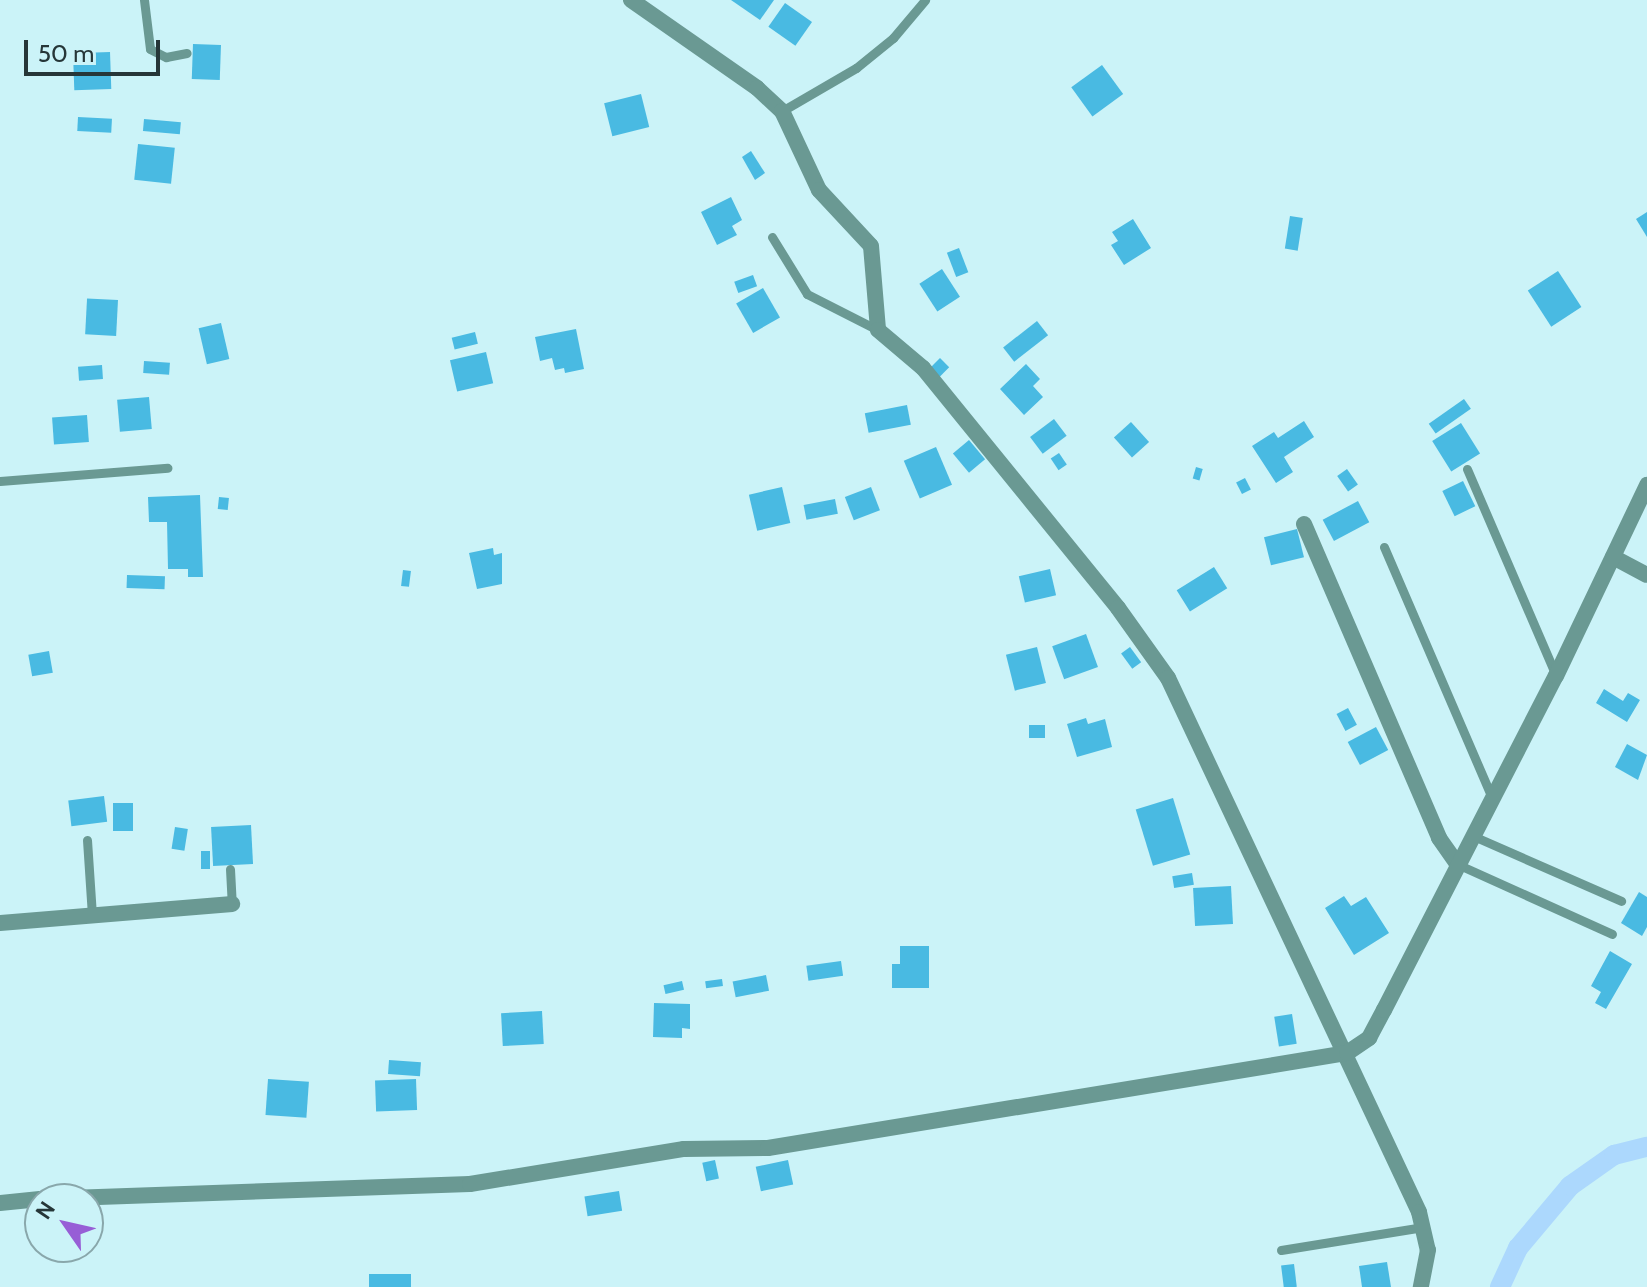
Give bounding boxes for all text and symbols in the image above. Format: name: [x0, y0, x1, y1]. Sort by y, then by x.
scale bar: [28, 24, 164, 74]
text: 50 m: [38, 39, 94, 68]
north arrow: [24, 1183, 104, 1263]
text: N: [30, 1196, 61, 1224]

